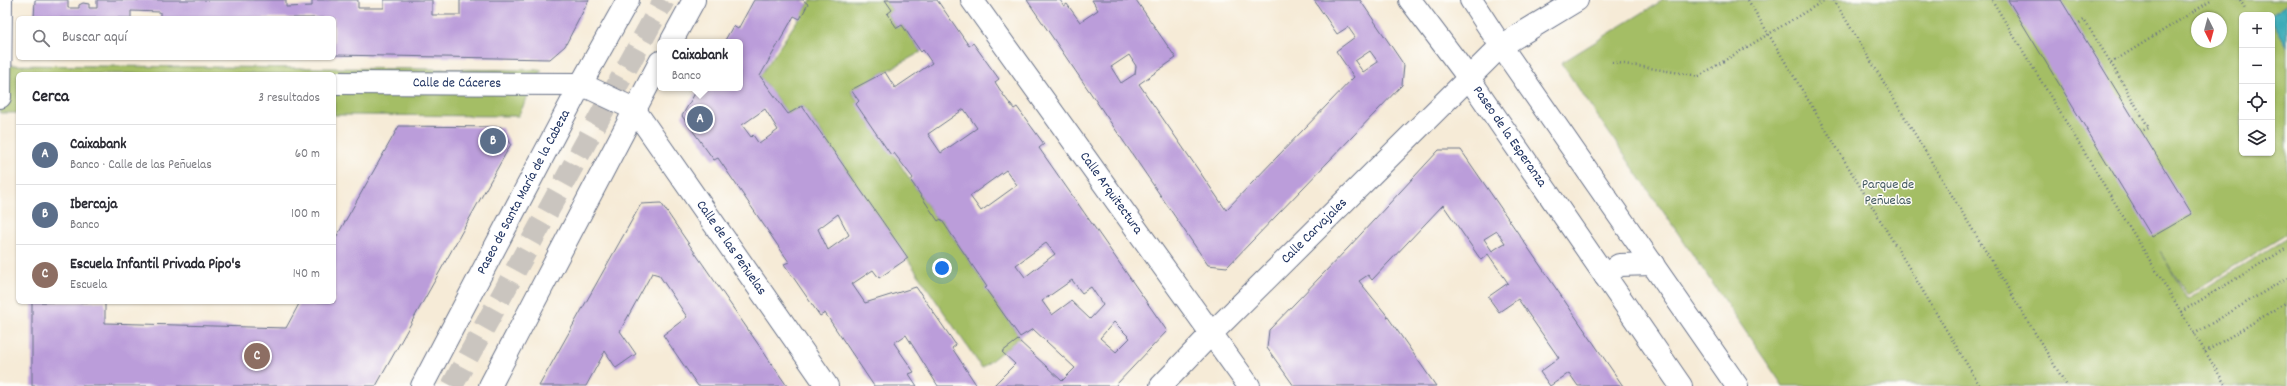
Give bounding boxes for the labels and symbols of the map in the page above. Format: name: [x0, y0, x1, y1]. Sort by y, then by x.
north arrow: [2191, 12, 2227, 48]
street label: Calle de Cáceres: [413, 73, 501, 94]
street label: Paseo de la Esperanza: [1467, 82, 1551, 192]
pin: A: [687, 104, 713, 134]
street label: Paseo de Santa María de la Cabeza: [472, 106, 576, 278]
pin: B: [480, 126, 506, 156]
street label: Calle Arquitectura: [1074, 148, 1147, 239]
park label: Parque de Peñuelas: [1862, 175, 1914, 211]
street label: Calle Carvajales: [1277, 194, 1352, 269]
street label: Calle de las Peñuelas: [691, 196, 771, 300]
your location: [932, 258, 952, 278]
pin: C: [244, 341, 270, 371]

